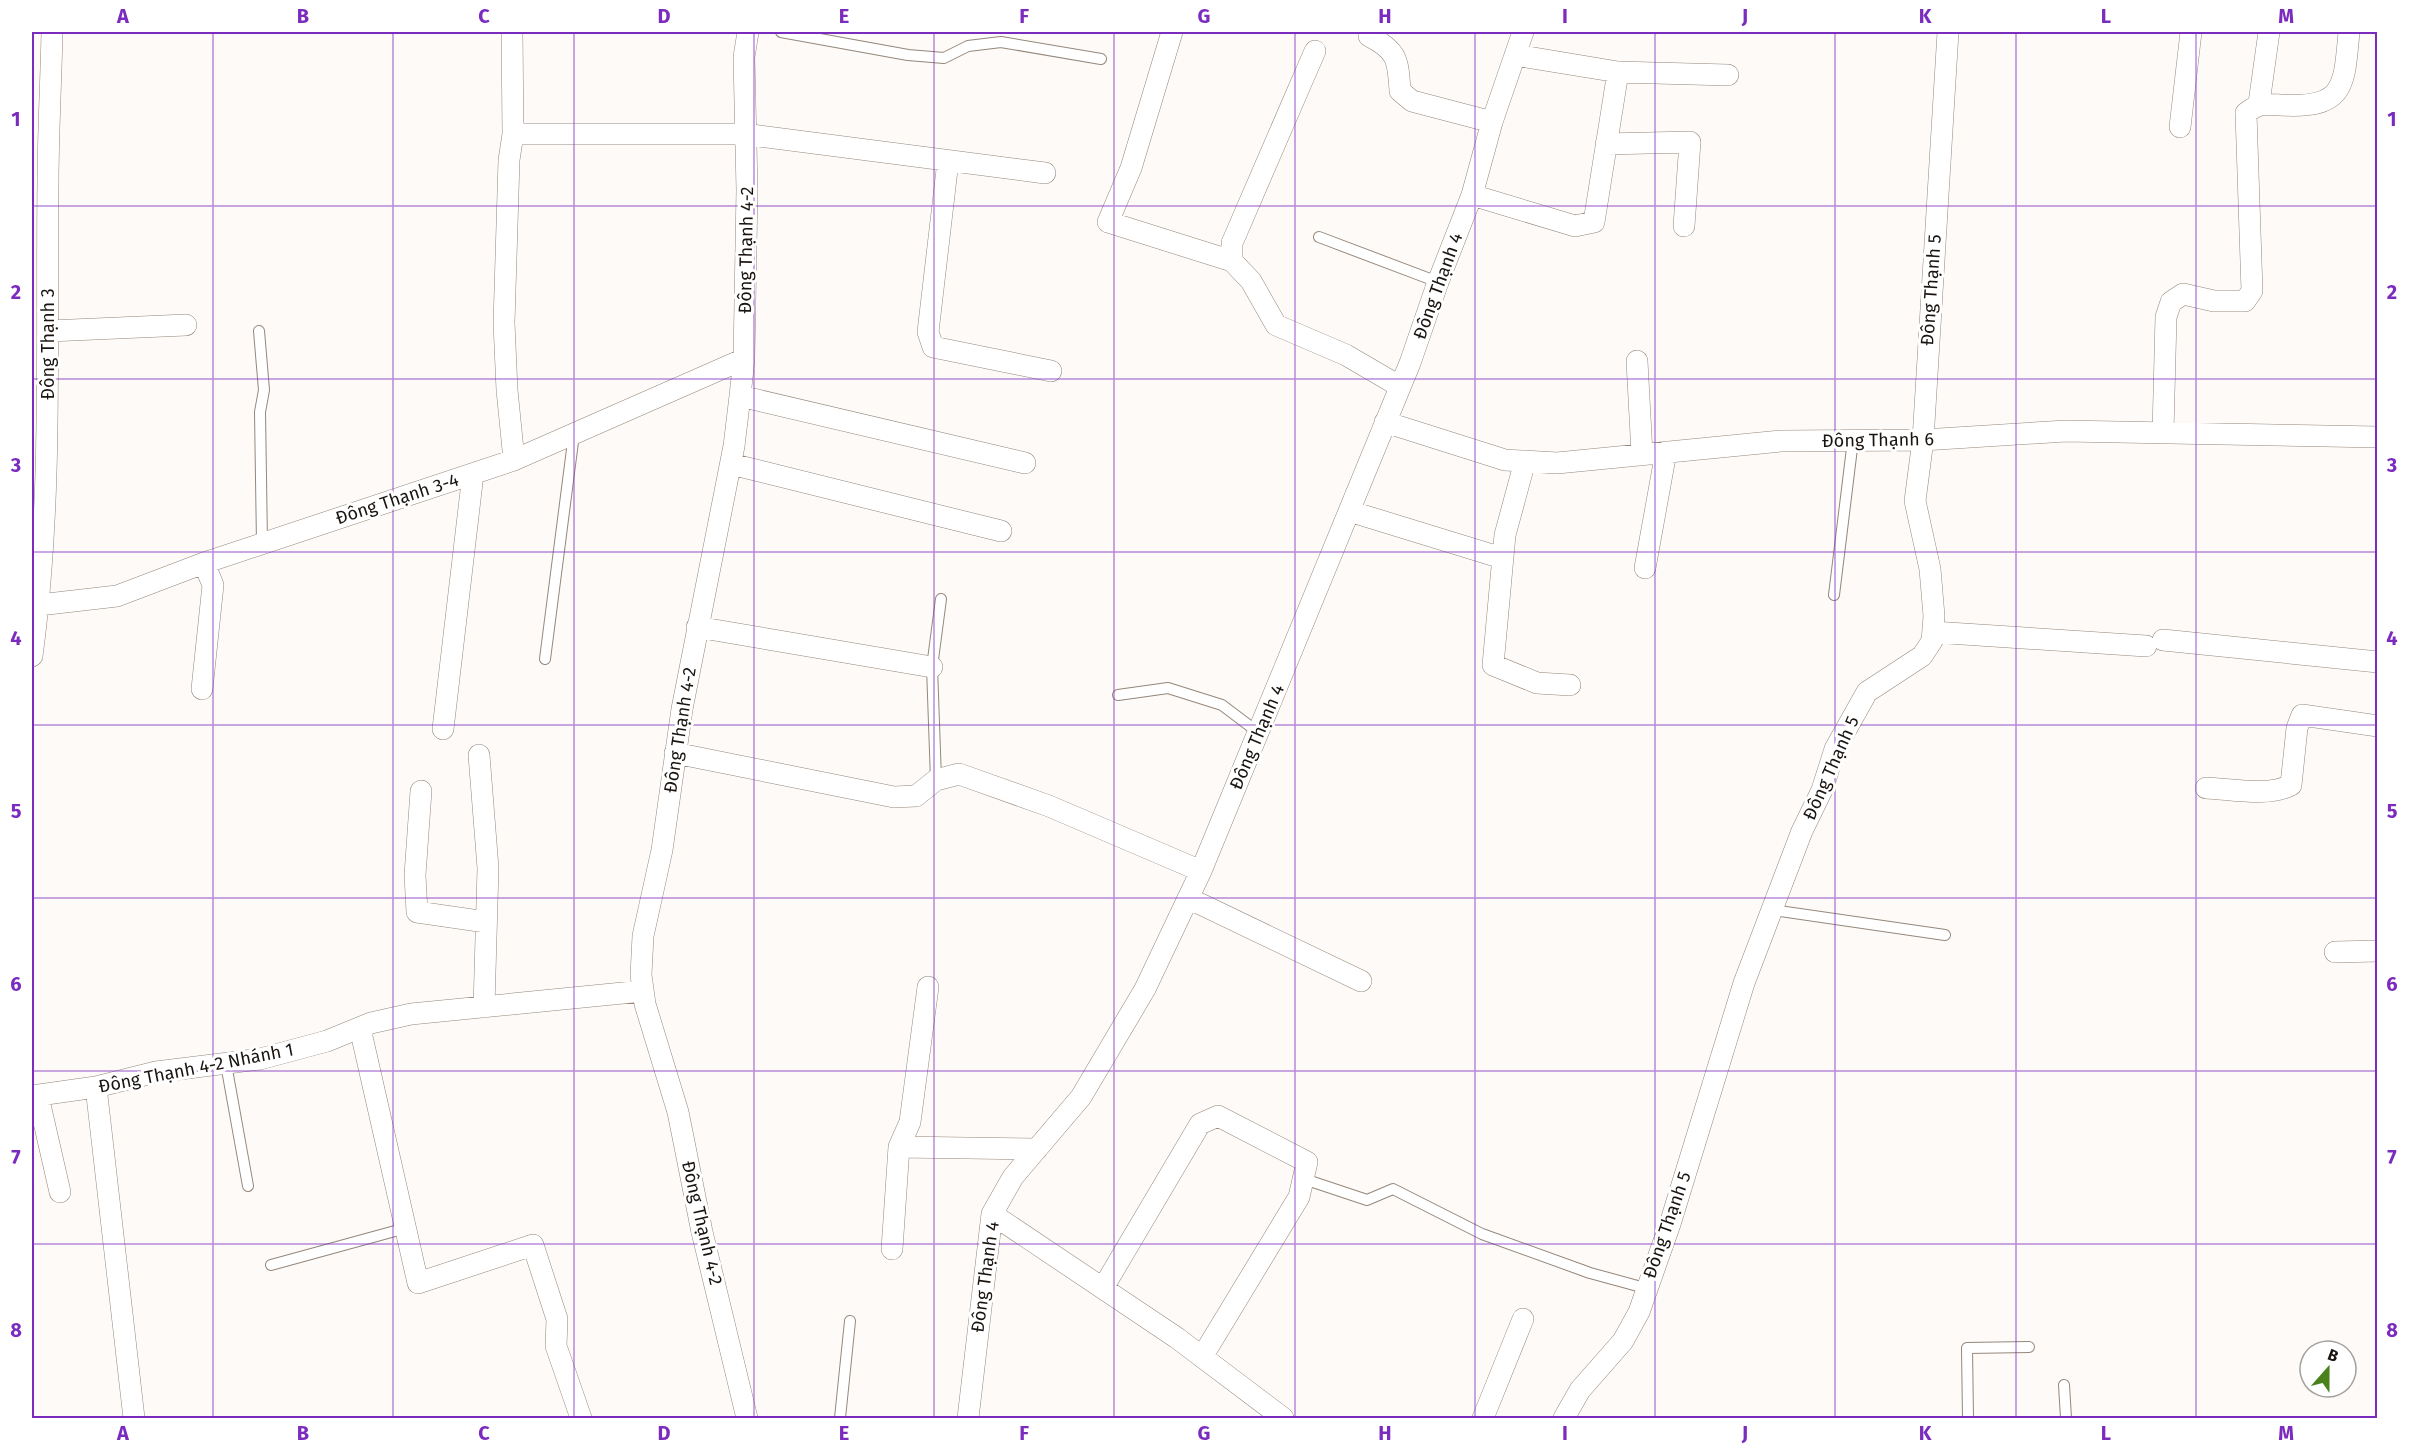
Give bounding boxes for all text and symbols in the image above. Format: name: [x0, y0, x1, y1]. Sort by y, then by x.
text: A: [116, 4, 130, 28]
text: B: [297, 4, 309, 28]
text: C: [478, 4, 490, 28]
text: D: [657, 4, 671, 28]
text: E: [839, 4, 849, 28]
text: F: [1019, 4, 1029, 28]
text: G: [1198, 4, 1210, 28]
text: H: [1378, 4, 1392, 28]
text: I: [1562, 4, 1568, 28]
text: J: [1741, 4, 1748, 28]
text: K: [1919, 4, 1932, 28]
text: L: [2101, 4, 2111, 28]
text: M: [2278, 4, 2294, 28]
text: 1: [11, 107, 21, 131]
text: 1: [2387, 107, 2397, 131]
street label: Đông Thạnh 4-2: [734, 186, 758, 314]
street label: Đông Thạnh 4: [1408, 229, 1468, 342]
street label: Đông Thạnh 5: [1916, 234, 1946, 346]
text: 2: [11, 280, 21, 304]
text: 2: [2387, 280, 2397, 304]
street label: Đông Thạnh 3: [37, 288, 59, 400]
street label: Đông Thạnh 6: [1822, 428, 1934, 452]
text: 3: [10, 453, 21, 477]
text: 3: [2386, 453, 2397, 477]
street label: Đông Thạnh 3-4: [333, 469, 462, 529]
text: 4: [10, 626, 22, 650]
text: 4: [2386, 626, 2398, 650]
street label: Đông Thạnh 4-2: [659, 665, 701, 795]
street label: Đông Thạnh 4: [1225, 681, 1289, 793]
street label: Đông Thạnh 5: [1798, 713, 1864, 823]
text: 5: [11, 799, 22, 823]
text: 5: [2387, 799, 2398, 823]
text: 6: [10, 972, 22, 996]
text: 6: [2386, 972, 2398, 996]
street label: Đông Thạnh 4-2 Nhánh 1: [97, 1038, 295, 1098]
text: 7: [11, 1145, 21, 1169]
text: 7: [2387, 1145, 2397, 1169]
street label: Đông Thạnh 4-2: [677, 1159, 727, 1288]
street label: Đông Thạnh 5: [1638, 1169, 1696, 1281]
street label: Đông Thạnh 4: [966, 1220, 1004, 1334]
text: 8: [10, 1318, 22, 1342]
text: 8: [2386, 1318, 2398, 1342]
north arrow: [2298, 1339, 2358, 1399]
text: B: [2325, 1345, 2341, 1366]
text: A: [116, 1421, 130, 1445]
text: B: [297, 1421, 309, 1445]
text: C: [478, 1421, 490, 1445]
text: D: [657, 1421, 671, 1445]
text: E: [839, 1421, 849, 1445]
text: F: [1019, 1421, 1029, 1445]
text: G: [1198, 1421, 1210, 1445]
text: H: [1378, 1421, 1392, 1445]
text: I: [1562, 1421, 1568, 1445]
text: J: [1741, 1421, 1748, 1445]
text: K: [1919, 1421, 1932, 1445]
text: L: [2101, 1421, 2111, 1445]
text: M: [2278, 1421, 2294, 1445]

